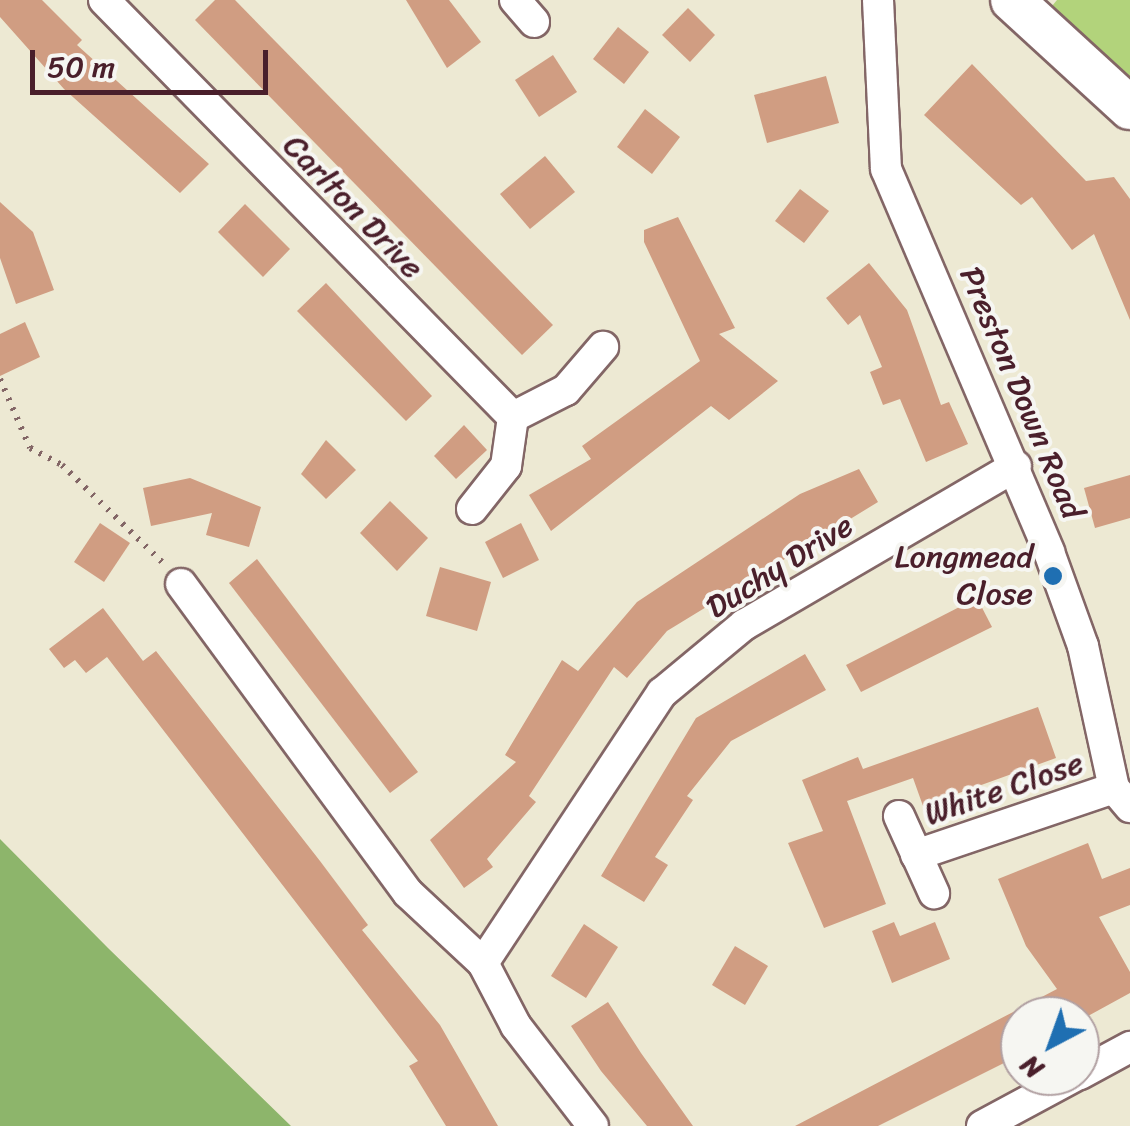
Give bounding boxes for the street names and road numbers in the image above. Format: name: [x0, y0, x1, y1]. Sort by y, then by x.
street label: Carlton Drive: [275, 127, 431, 287]
street label: Preston Down Road: [951, 261, 1091, 525]
street label: Duchy Drive: [699, 507, 861, 627]
street label: White Close: [919, 744, 1089, 834]

